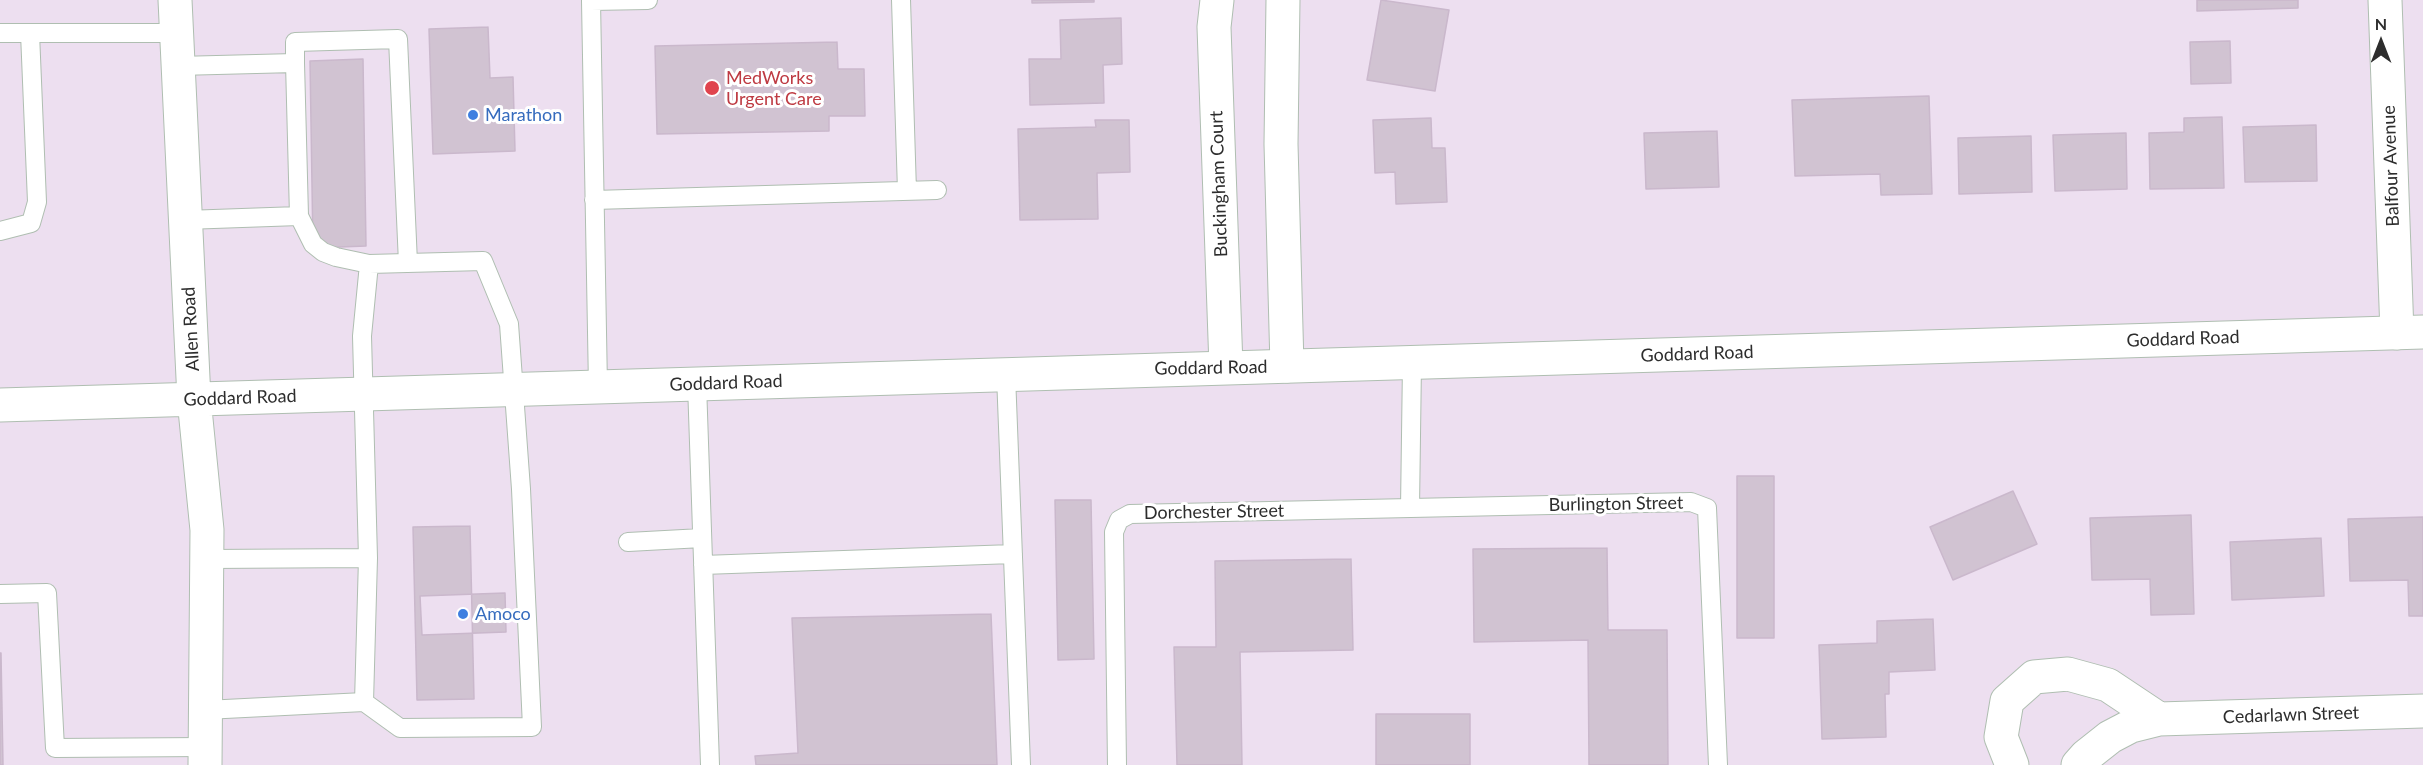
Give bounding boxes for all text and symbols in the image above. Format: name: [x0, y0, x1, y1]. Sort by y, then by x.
north arrow: [2351, 12, 2411, 72]
text: N: [2375, 14, 2387, 33]
place label: MedWorks Urgent Care: [726, 67, 822, 110]
marker: MedWorks Urgent Care: [703, 79, 721, 97]
place label: Marathon: [485, 104, 562, 126]
street label: Balfour Avenue: [2378, 105, 2404, 227]
marker: Marathon: [466, 108, 480, 122]
street label: Buckingham Court: [1206, 110, 1232, 258]
street label: Allen Road: [178, 286, 204, 372]
street label: Goddard Road: [2126, 326, 2240, 352]
street label: Goddard Road: [1640, 341, 1754, 367]
street label: Goddard Road: [1154, 356, 1268, 380]
street label: Goddard Road: [669, 370, 783, 396]
street label: Goddard Road: [183, 385, 297, 411]
street label: Burlington Street: [1548, 492, 1684, 516]
street label: Dorchester Street: [1144, 500, 1284, 524]
place label: Amoco: [475, 603, 531, 625]
marker: Amoco: [456, 607, 470, 621]
street label: Cedarlawn Street: [2223, 702, 2359, 728]

